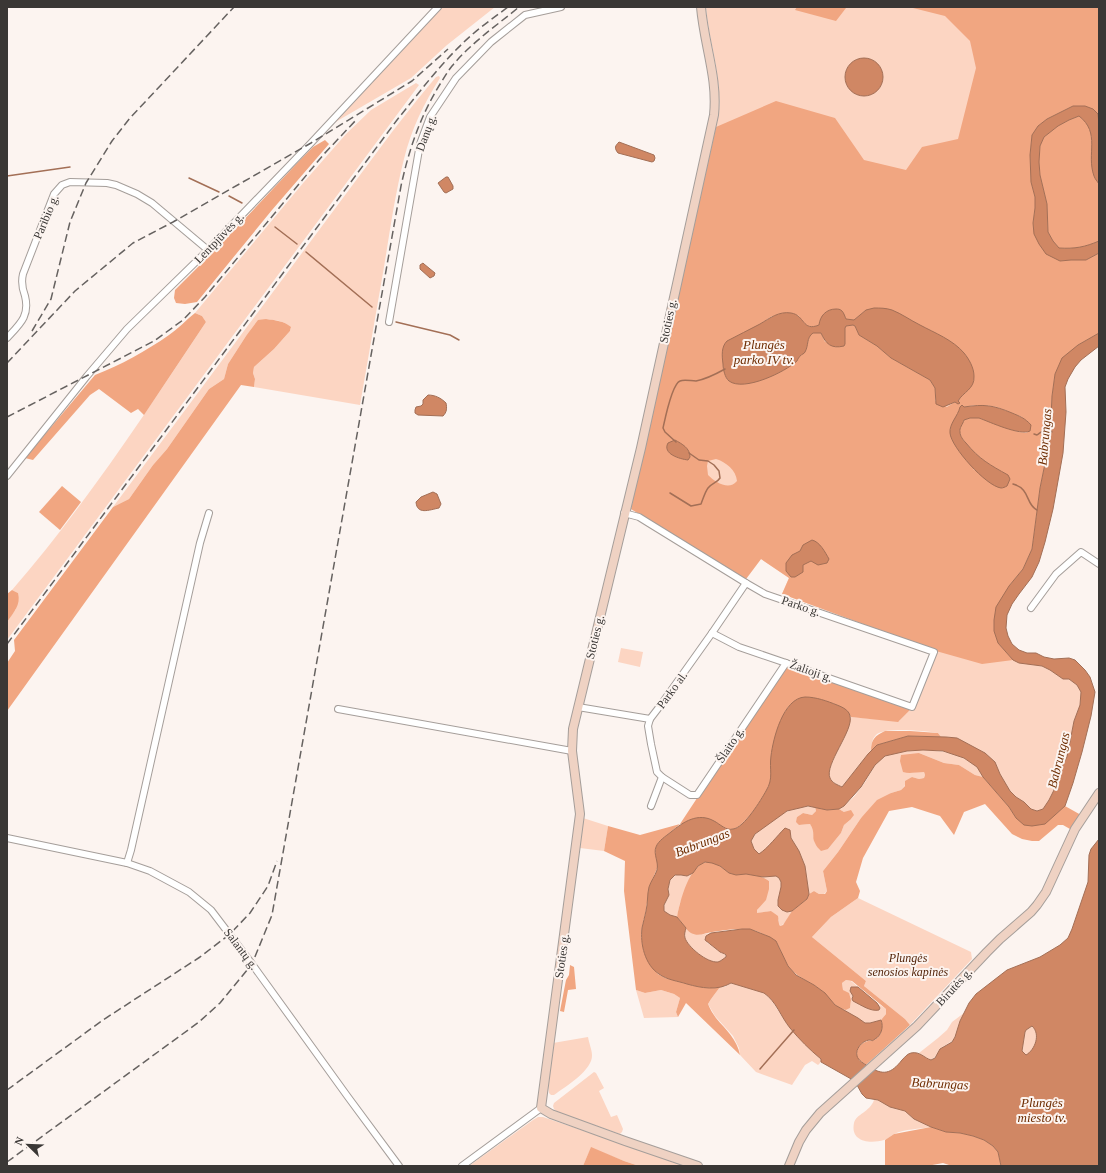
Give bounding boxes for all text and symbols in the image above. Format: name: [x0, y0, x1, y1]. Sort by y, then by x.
street label: Danų g.: [413, 113, 439, 153]
street label: Paribio g.: [30, 193, 62, 241]
street label: Lentpjūvės g.: [191, 210, 247, 266]
street label: Stoties g.: [657, 298, 679, 344]
water label: Plungės parko IV tv.: [733, 337, 794, 367]
water label: Babrungas: [1035, 408, 1054, 466]
street label: Parko g.: [780, 593, 822, 619]
street label: Stoties g.: [583, 614, 607, 660]
street label: Žalioji g.: [788, 657, 834, 685]
street label: Parko al.: [654, 669, 690, 711]
street label: Šlaito g.: [713, 724, 747, 766]
water label: Babrungas: [1044, 731, 1073, 790]
water label: Babrungas: [673, 825, 732, 860]
street label: Salantų g.: [221, 926, 261, 972]
street label: Stoties g.: [552, 933, 572, 979]
park label: Plungės senosios kapinės: [868, 951, 948, 979]
street label: Birutės g.: [933, 965, 975, 1009]
water label: Babrungas: [911, 1075, 969, 1092]
water label: Plungės miesto tv.: [1018, 1095, 1066, 1125]
north arrow: [8, 1125, 48, 1165]
text: N: [12, 1135, 26, 1147]

